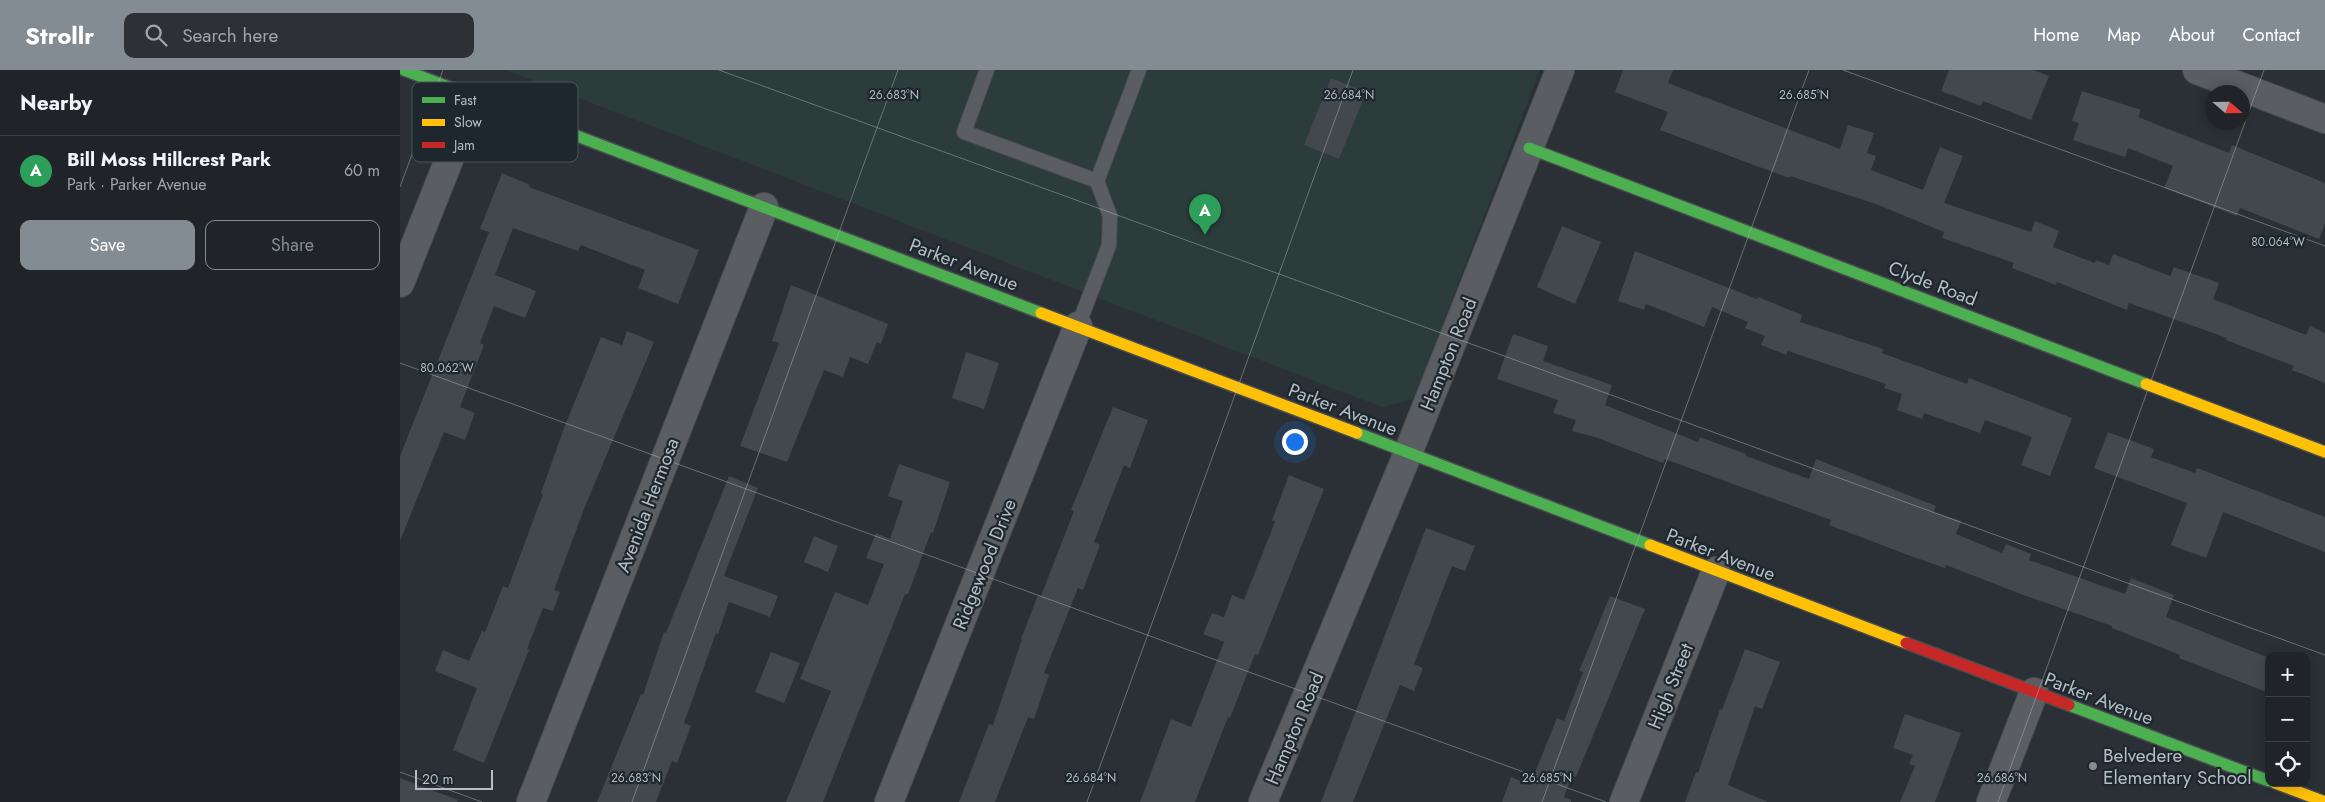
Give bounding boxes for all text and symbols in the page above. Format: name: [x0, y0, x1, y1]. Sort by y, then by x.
search box: [124, 13, 474, 58]
text: Strollr: [25, 18, 94, 53]
icon: search: [142, 21, 170, 49]
text: Search here: [182, 22, 278, 49]
text: Home: [2033, 22, 2079, 48]
text: Map: [2107, 22, 2141, 48]
text: About: [2169, 22, 2214, 48]
text: Contact: [2242, 22, 2300, 48]
legend: [412, 82, 578, 162]
north arrow: [2205, 85, 2250, 130]
text: 26.683°N: [869, 86, 919, 104]
text: 26.684°N: [1324, 86, 1374, 104]
text: 26.685°N: [1779, 86, 1829, 104]
text: Nearby: [20, 88, 92, 118]
text: Fast: [454, 90, 477, 110]
text: Slow: [454, 112, 482, 132]
text: Jam: [452, 135, 475, 155]
text: Bill Moss Hillcrest Park: [67, 146, 271, 173]
text: A: [30, 159, 42, 182]
text: 60 m: [344, 159, 380, 182]
text: Park · Parker Avenue: [67, 173, 207, 196]
pin: A: [1189, 194, 1221, 235]
button: Save: [20, 220, 195, 270]
button: Share: [205, 220, 380, 270]
street label: Parker Avenue: [905, 231, 1022, 298]
text: 80.064°W: [2251, 233, 2305, 251]
street label: Clyde Road: [1885, 254, 1981, 313]
street label: Hampton Road: [1413, 294, 1483, 415]
text: 80.062°W: [420, 359, 474, 377]
street label: Parker Avenue: [1284, 376, 1401, 443]
your location: [1282, 429, 1308, 455]
street label: Avenida Hermosa: [609, 434, 686, 576]
street label: Ridgewood Drive: [946, 495, 1023, 634]
street label: Parker Avenue: [1662, 521, 1779, 588]
street label: High Street: [1641, 639, 1700, 733]
map controls: [2265, 652, 2310, 787]
button: +: [2265, 652, 2310, 697]
street label: Parker Avenue: [2040, 665, 2157, 732]
street label: Hampton Road: [1259, 668, 1330, 789]
button: −: [2265, 697, 2310, 742]
place label: Belvedere Elementary School: [2103, 742, 2252, 791]
button: locate: [2265, 742, 2310, 787]
marker: Belvedere Elementary School: [2087, 760, 2099, 772]
scale bar: [415, 767, 492, 790]
text: 20 m: [422, 769, 454, 789]
text: 26.683°N: [611, 769, 661, 787]
text: 26.684°N: [1066, 769, 1116, 787]
text: 26.685°N: [1522, 769, 1572, 787]
text: 26.686°N: [1977, 769, 2027, 787]

